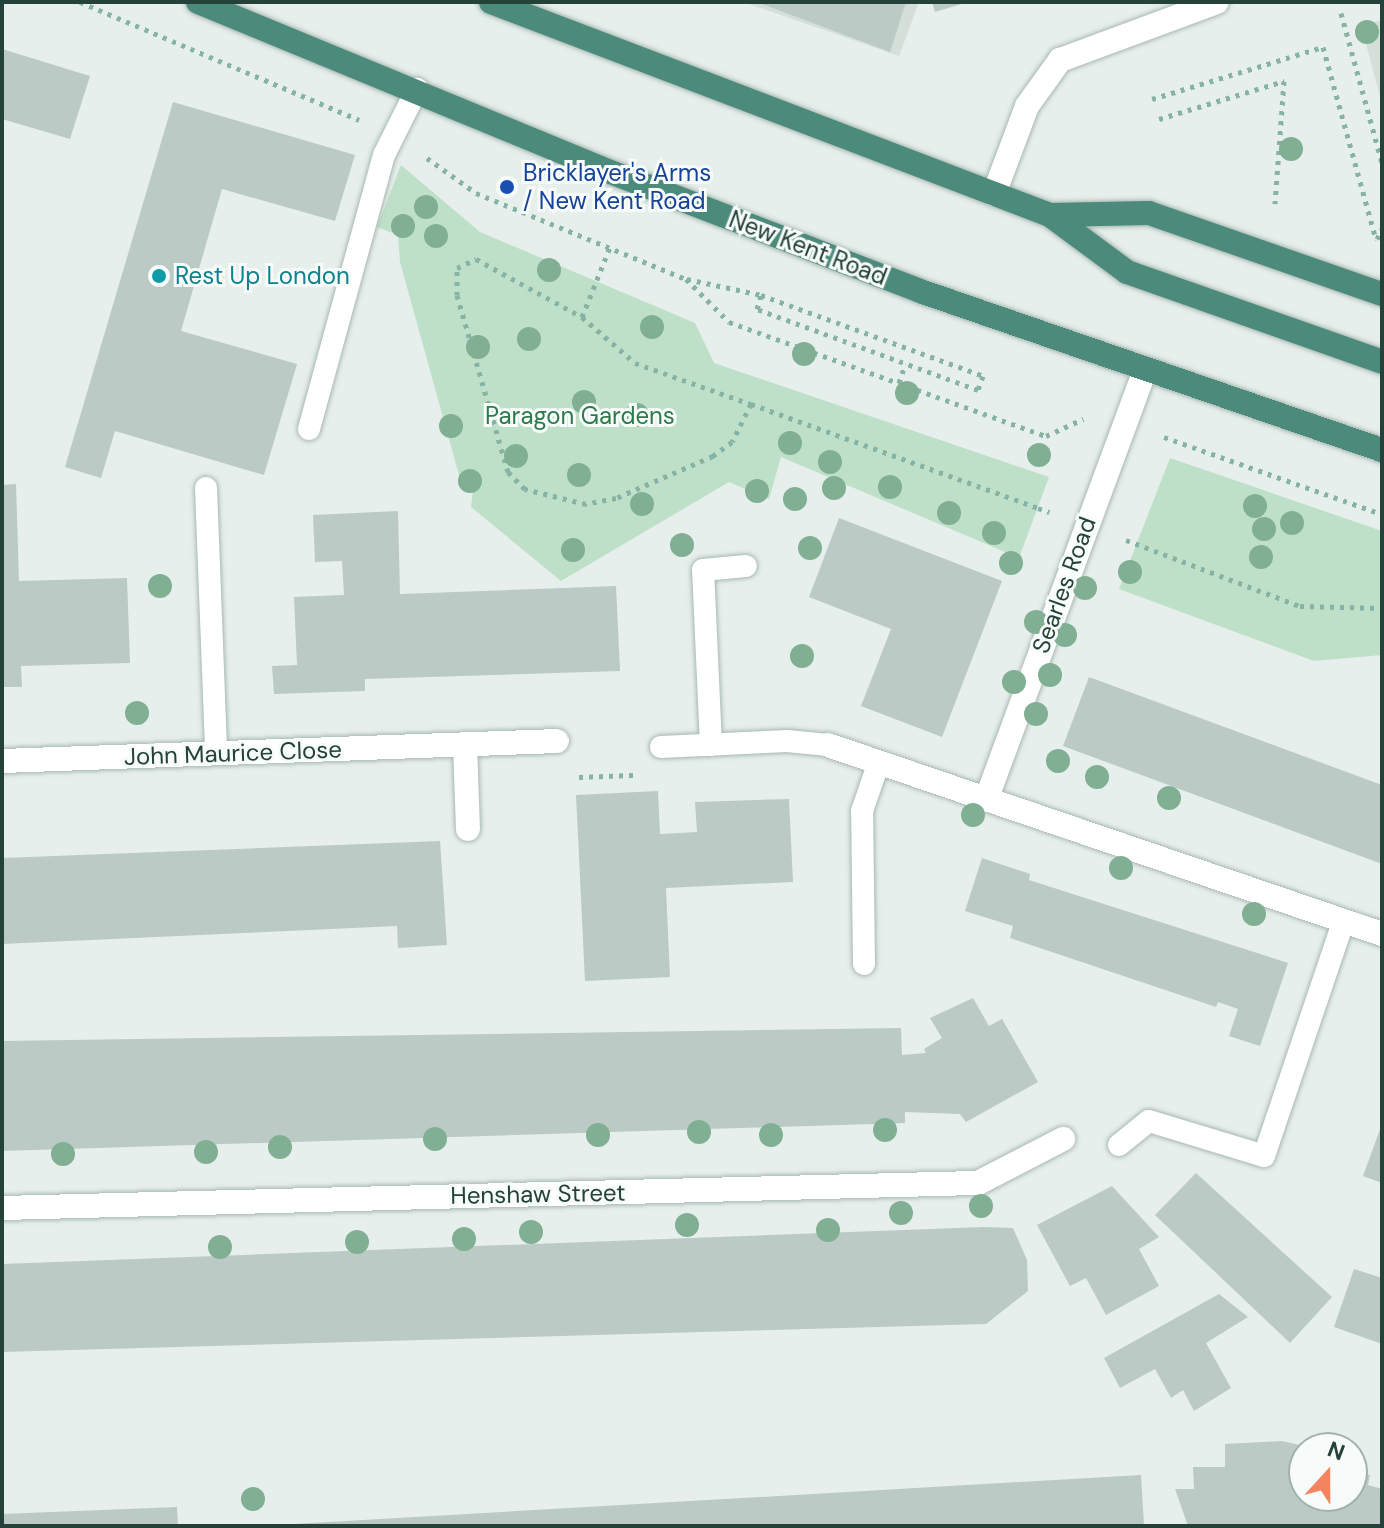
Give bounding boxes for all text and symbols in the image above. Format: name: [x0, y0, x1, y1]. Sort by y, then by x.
place label: Bricklayer's Arms / New Kent Road: [523, 159, 711, 215]
marker: Bricklayer's Arms / New Kent Road: [498, 178, 516, 196]
street label: New Kent Road: [725, 205, 891, 291]
place label: Rest Up London: [175, 262, 350, 290]
marker: Rest Up London: [150, 267, 168, 285]
park label: Paragon Gardens: [485, 402, 675, 430]
street label: Searles Road: [1026, 513, 1102, 657]
street label: John Maurice Close: [124, 735, 342, 771]
street label: Henshaw Street: [450, 1178, 626, 1210]
north arrow: [1288, 1432, 1368, 1512]
text: N: [1323, 1435, 1349, 1467]

